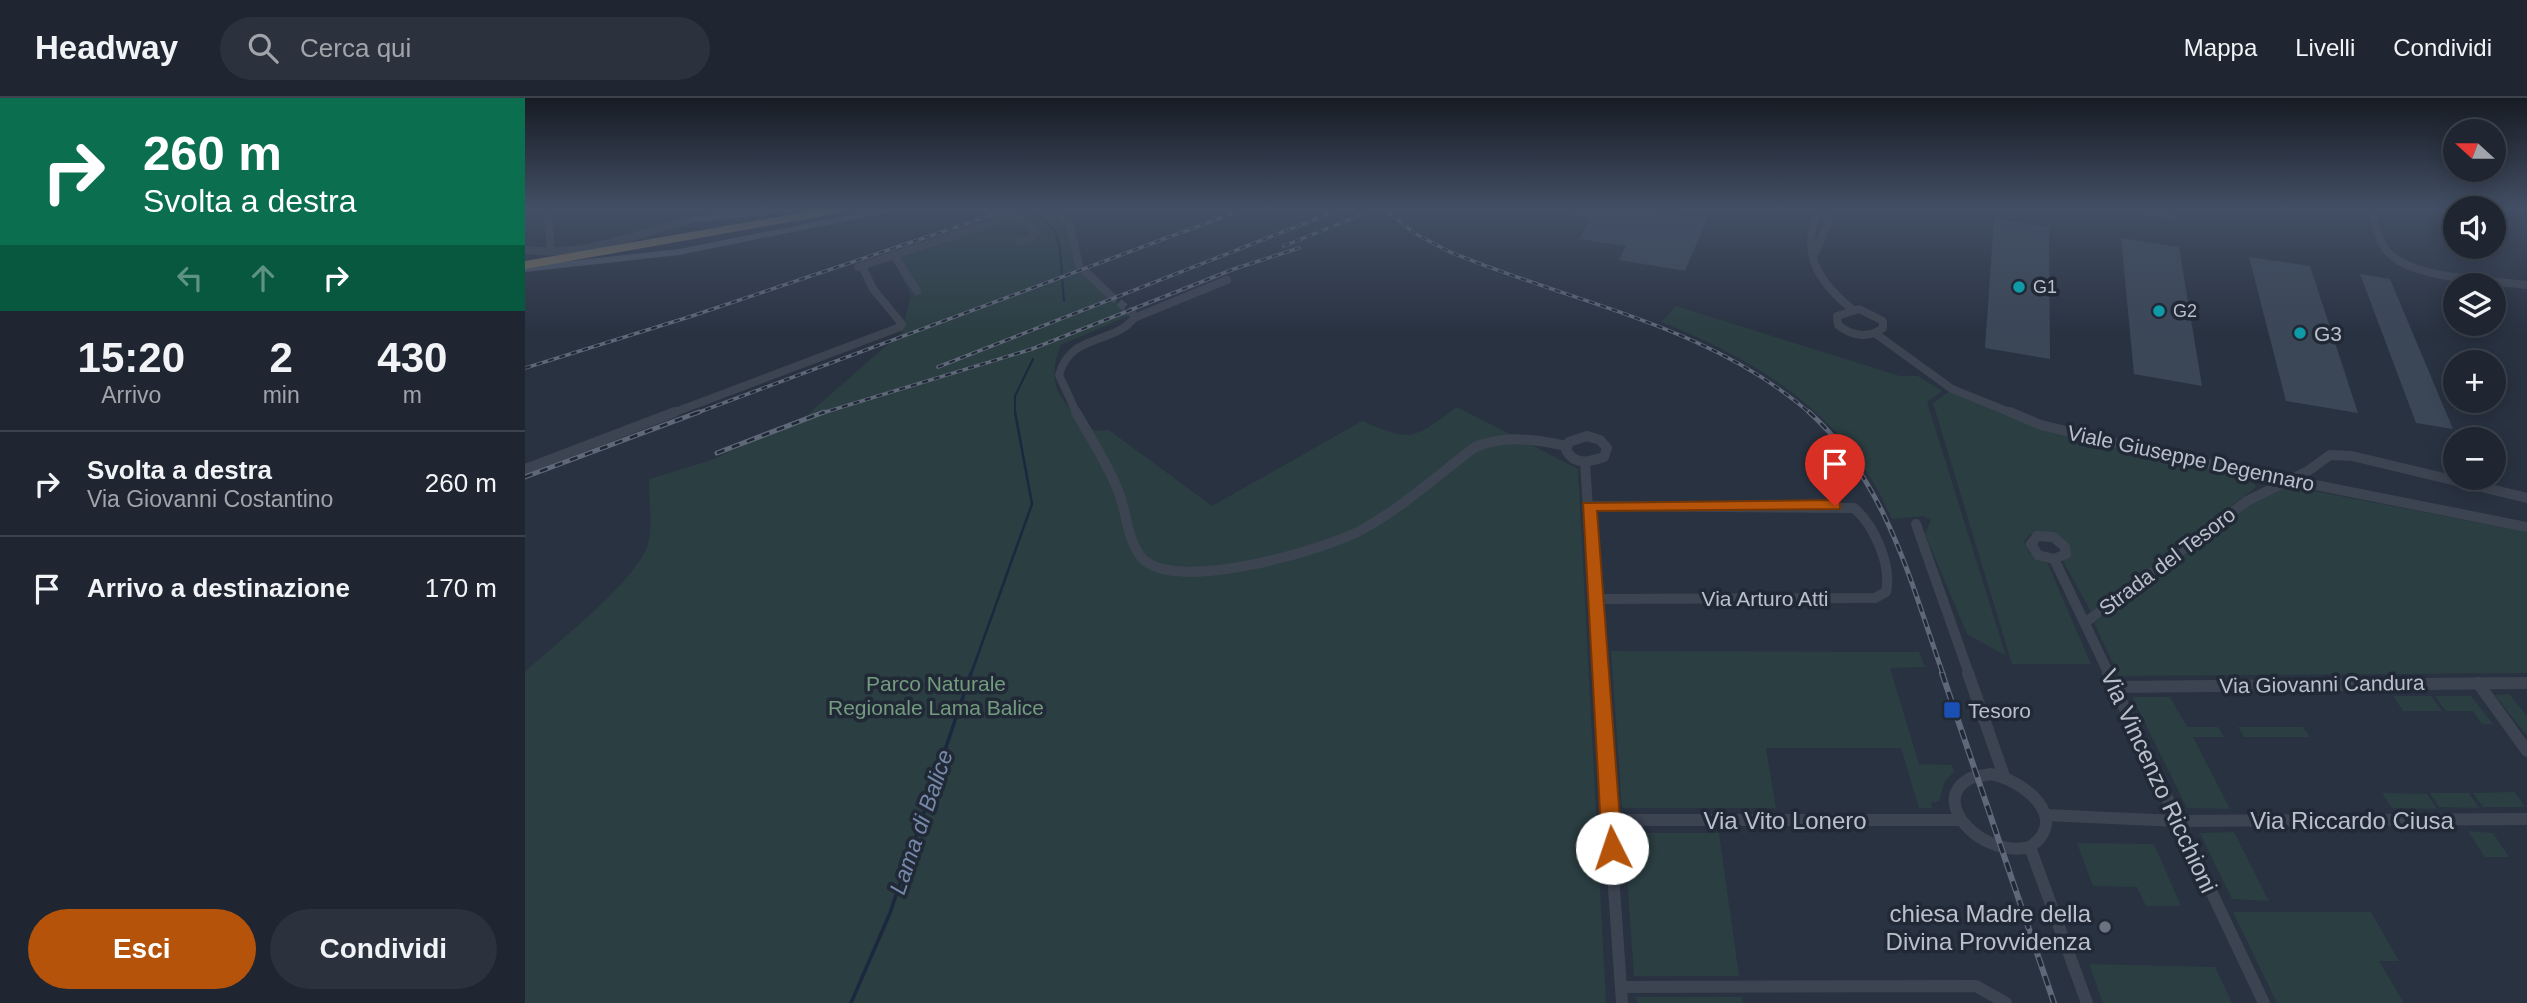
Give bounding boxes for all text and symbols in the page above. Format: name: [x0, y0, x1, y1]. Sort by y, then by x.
search box: [220, 17, 710, 80]
text: Headway: [35, 29, 178, 66]
icon: search: [244, 29, 282, 67]
text: Cerca qui: [300, 33, 411, 63]
text: Mappa: [2184, 34, 2257, 61]
text: Livelli: [2295, 34, 2355, 61]
text: Condividi: [2393, 34, 2492, 61]
north arrow: [2443, 119, 2506, 182]
map controls: [2443, 119, 2506, 490]
icon: right: [28, 126, 119, 217]
text: 260 m: [143, 126, 282, 180]
text: Svolta a destra: [143, 183, 356, 219]
button: sound: [2443, 196, 2506, 259]
icon: left: [171, 259, 209, 297]
icon: ahead: [244, 259, 282, 297]
icon: right: [317, 259, 355, 297]
button: layers: [2443, 273, 2506, 336]
place label: G1: [2033, 277, 2057, 297]
marker: G1: [2011, 279, 2027, 295]
place label: G2: [2173, 301, 2197, 321]
marker: G2: [2151, 303, 2167, 319]
place label: G3: [2314, 322, 2342, 345]
marker: G3: [2292, 325, 2308, 341]
text: 15:20: [78, 334, 185, 381]
text: 2: [269, 334, 293, 381]
text: 430: [377, 334, 447, 381]
button: +: [2443, 350, 2506, 413]
text: Arrivo: [101, 382, 161, 408]
text: min: [263, 382, 300, 408]
text: m: [403, 382, 422, 408]
street label: Viale Giuseppe Degennaro: [2065, 421, 2317, 495]
button: −: [2443, 427, 2506, 490]
pin: [1805, 434, 1865, 506]
icon: arrive: [1816, 445, 1854, 483]
text: Svolta a destra: [87, 455, 272, 485]
icon: right: [28, 465, 66, 503]
text: 260 m: [425, 468, 497, 498]
text: Via Giovanni Costantino: [87, 486, 333, 512]
street label: Strada del Tesoro: [2095, 502, 2239, 620]
icon: arrive: [28, 570, 66, 608]
text: Arrivo a destinazione: [87, 573, 350, 603]
text: 170 m: [425, 573, 497, 603]
street label: Via Arturo Atti: [1702, 587, 1828, 610]
street label: Via Vincenzo Ricchioni: [2095, 665, 2223, 897]
street label: Via Giovanni Candura: [2219, 671, 2425, 697]
park label: Parco Naturale Regionale Lama Balice: [828, 672, 1044, 719]
place label: Tesoro: [1968, 699, 2031, 722]
marker: Tesoro: [1942, 700, 1962, 720]
water label: Lama di Balice: [884, 746, 958, 898]
street label: Via Vito Lonero: [1703, 807, 1867, 834]
street label: Via Riccardo Ciusa: [2250, 807, 2454, 834]
position arrow: [1575, 811, 1649, 885]
place label: chiesa Madre della Divina Provvidenza: [1886, 900, 2092, 955]
button: Esci: [28, 909, 256, 989]
button: Condividi: [270, 909, 497, 989]
marker: chiesa Madre della Divina Provvidenza: [2097, 919, 2113, 935]

